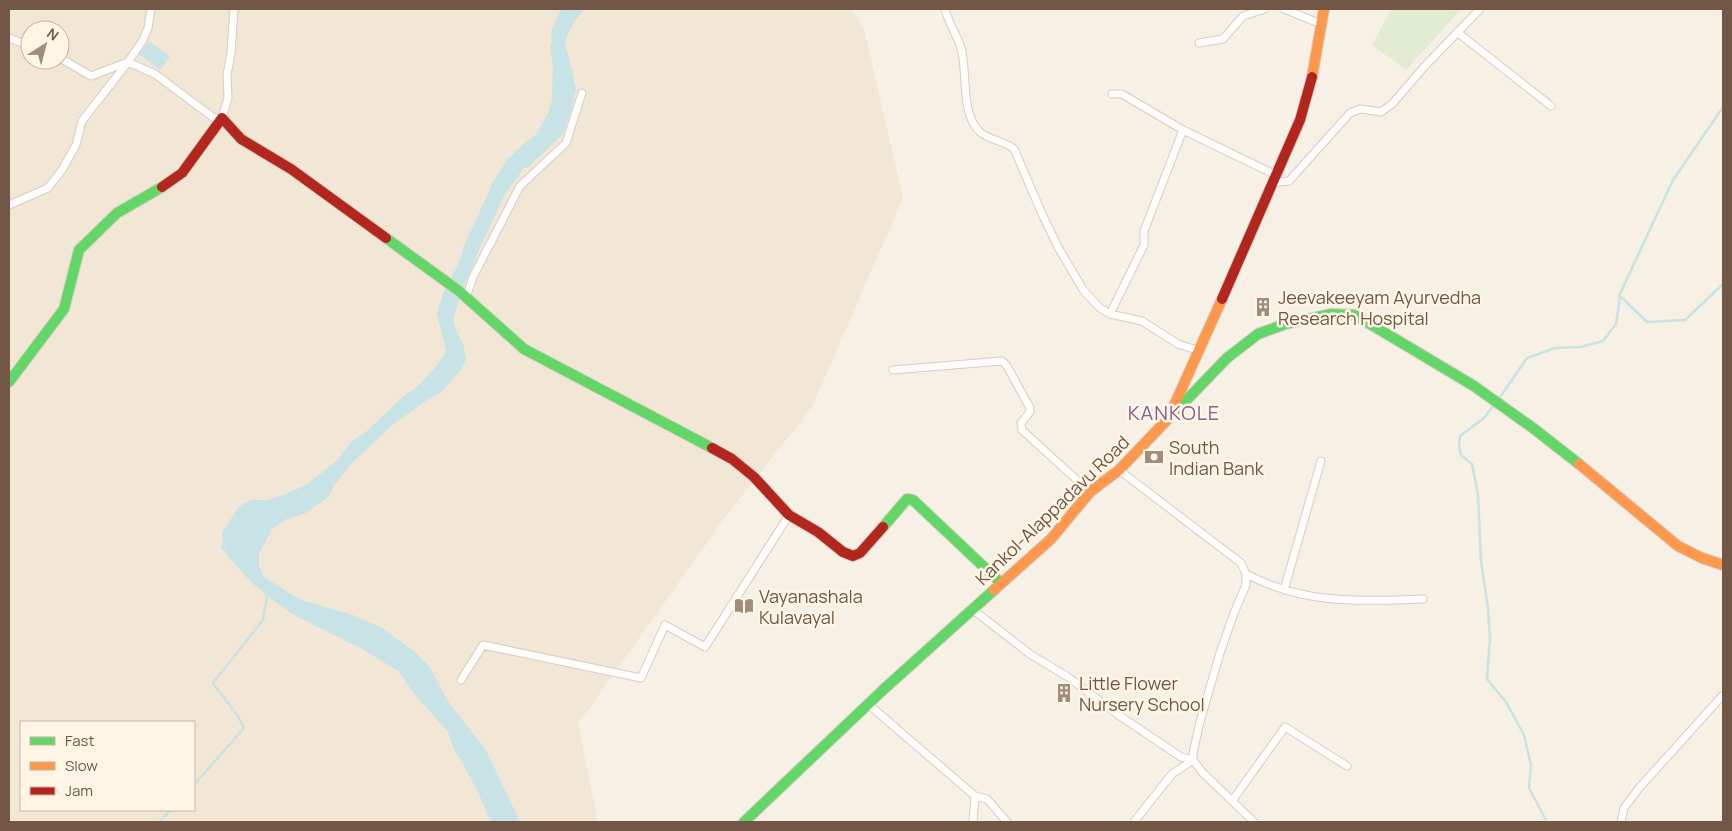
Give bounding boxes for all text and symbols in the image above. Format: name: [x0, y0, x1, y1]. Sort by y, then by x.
north arrow: [20, 20, 70, 70]
text: N: [43, 23, 63, 45]
place label: Jeevakeeyam Ayurvedha Research Hospital: [1278, 285, 1481, 330]
building icon: Jeevakeeyam Ayurvedha Research Hospital: [1252, 296, 1274, 318]
district label: KANKOLE: [1128, 399, 1220, 426]
street label: Kankol-Alappadavu Road: [970, 430, 1134, 590]
place label: South Indian Bank: [1169, 435, 1265, 480]
bank icon: South Indian Bank: [1143, 446, 1165, 468]
place label: Vayanashala Kulavayal: [759, 584, 863, 629]
library icon: Vayanashala Kulavayal: [733, 595, 755, 617]
place label: Little Flower Nursery School: [1079, 671, 1205, 716]
building icon: Little Flower Nursery School: [1053, 682, 1075, 704]
legend: [20, 721, 195, 811]
text: Fast: [65, 730, 94, 751]
text: Slow: [65, 755, 98, 776]
text: Jam: [65, 780, 93, 801]

